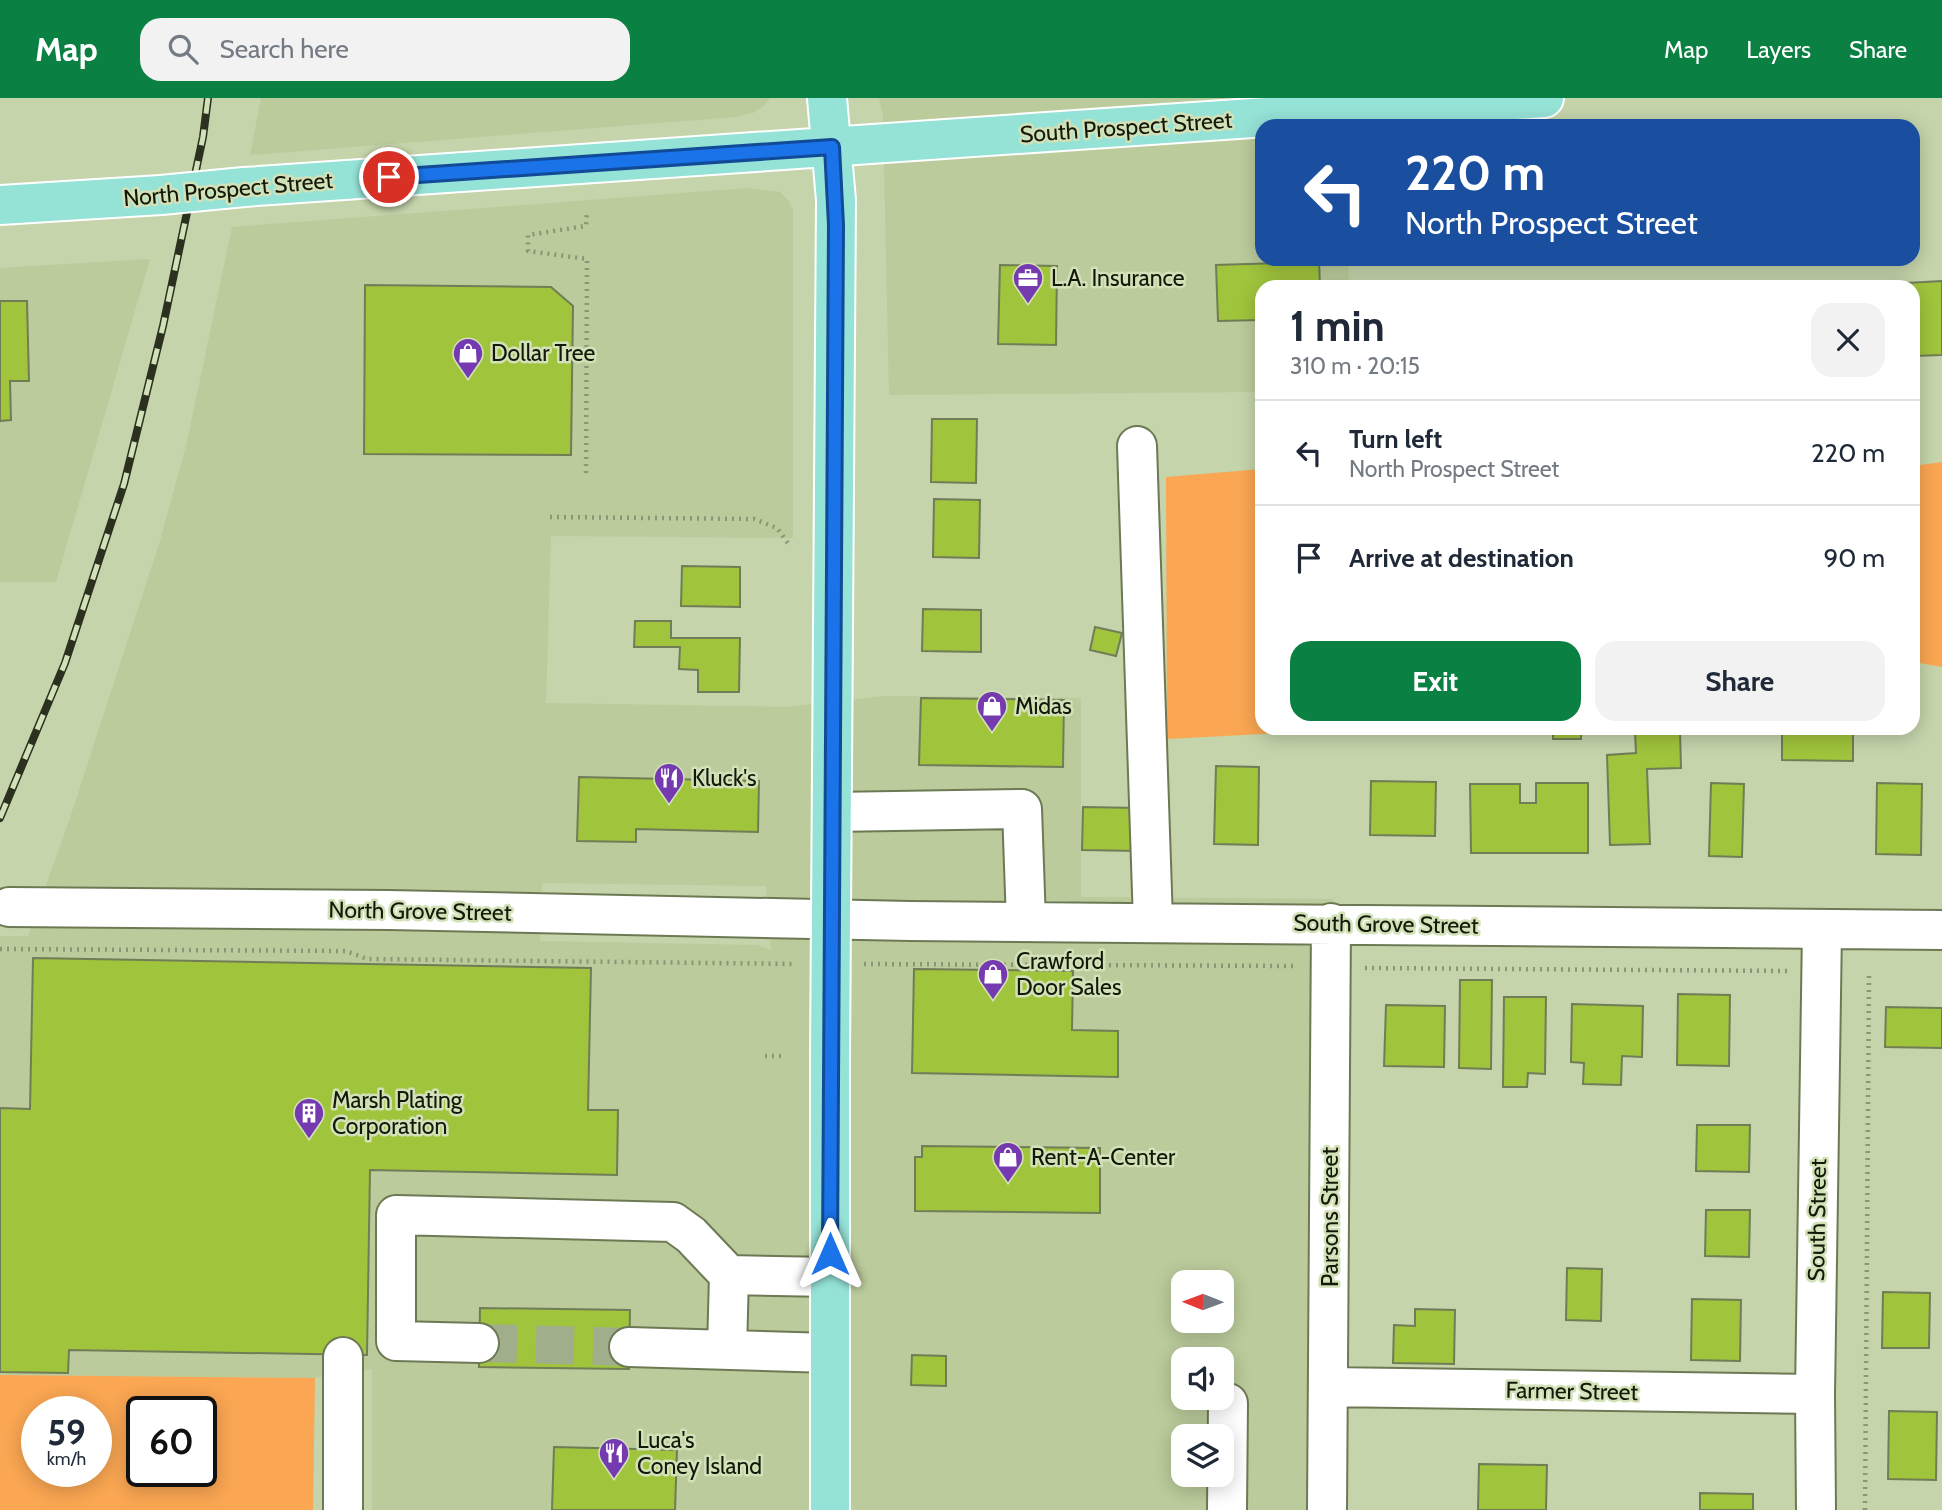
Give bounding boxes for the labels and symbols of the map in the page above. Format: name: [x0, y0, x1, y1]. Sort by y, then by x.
street label: South Prospect Street: [1019, 106, 1233, 148]
pin: [359, 147, 419, 207]
street label: North Prospect Street: [122, 166, 334, 212]
office icon: L.A. Insurance: [1011, 261, 1045, 305]
place label: L.A. Insurance: [1051, 264, 1185, 292]
shop icon: Dollar Tree: [451, 336, 485, 380]
place label: Dollar Tree: [491, 339, 596, 367]
shop icon: Midas: [975, 689, 1009, 733]
place label: Midas: [1015, 692, 1072, 720]
restaurant icon: Kluck's: [652, 761, 686, 805]
place label: Kluck's: [692, 764, 756, 792]
street label: North Grove Street: [328, 895, 512, 927]
street label: South Grove Street: [1293, 908, 1479, 940]
place label: Crawford Door Sales: [1016, 947, 1121, 1001]
shop icon: Crawford Door Sales: [976, 957, 1010, 1001]
place label: Marsh Plating Corporation: [332, 1086, 463, 1140]
building icon: Marsh Plating Corporation: [292, 1096, 326, 1140]
shop icon: Rent-A-Center: [991, 1140, 1025, 1184]
place label: Rent-A-Center: [1031, 1143, 1176, 1171]
street label: Parsons Street: [1316, 1147, 1344, 1287]
street label: South Street: [1802, 1158, 1832, 1282]
position arrow: [793, 1217, 867, 1291]
north arrow: [1171, 1270, 1234, 1334]
street label: Farmer Street: [1506, 1376, 1639, 1406]
speed limit sign: 60: [126, 1396, 217, 1487]
place label: Luca's Coney Island: [637, 1426, 762, 1480]
restaurant icon: Luca's Coney Island: [597, 1436, 631, 1480]

